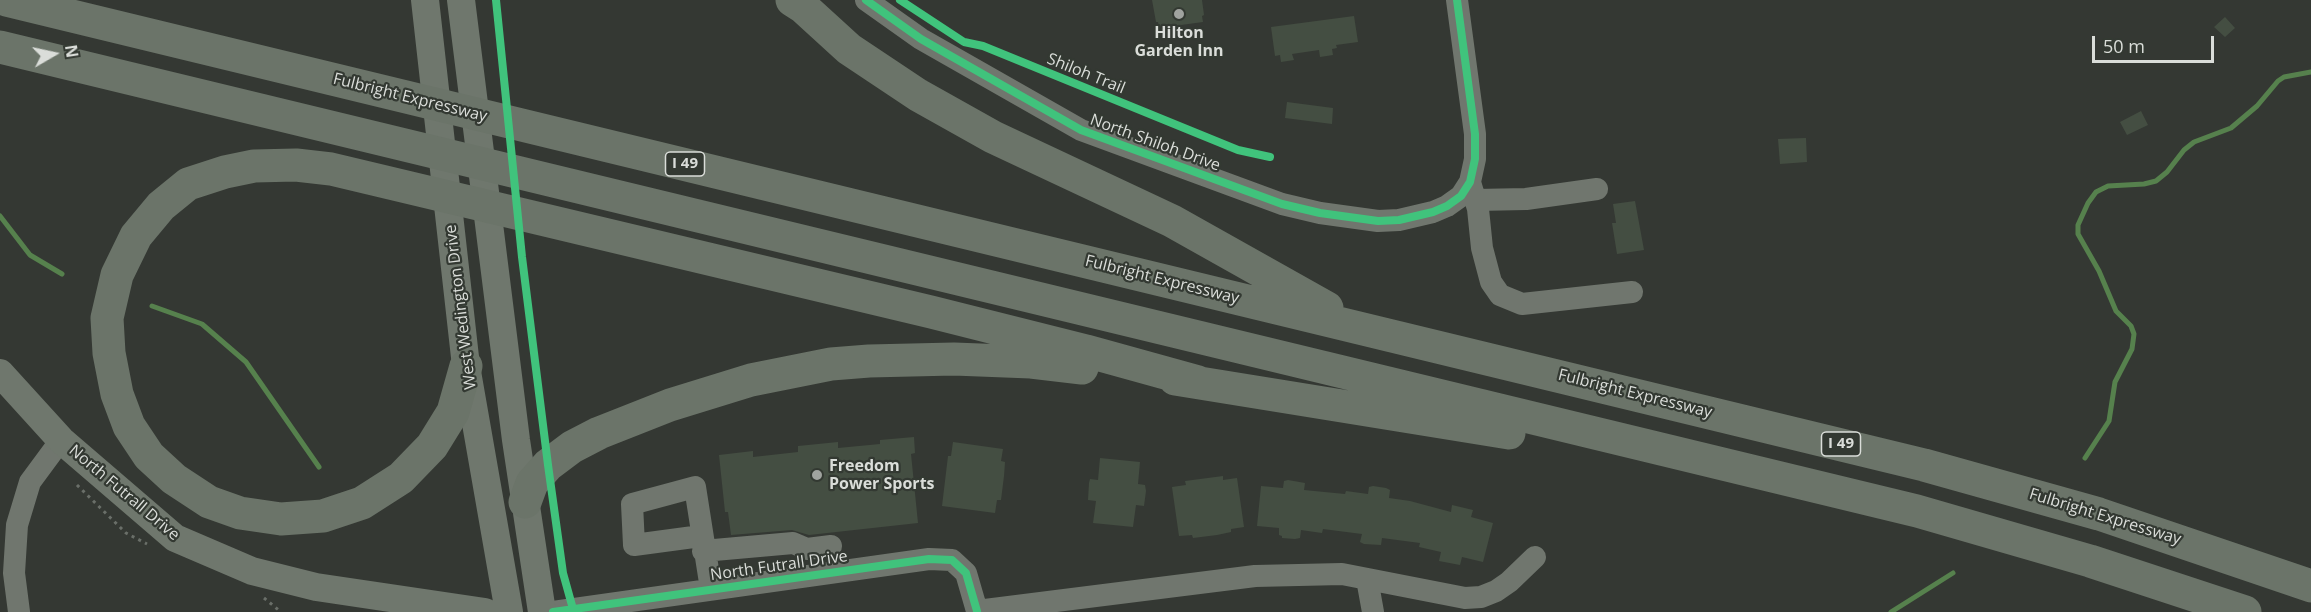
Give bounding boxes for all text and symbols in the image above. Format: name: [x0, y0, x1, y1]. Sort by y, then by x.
marker: Hilton Garden Inn: [1172, 7, 1186, 21]
place label: Hilton Garden Inn: [1134, 23, 1224, 61]
north arrow: [24, 24, 84, 84]
scale bar: [2095, 24, 2216, 62]
text: 50 m: [2103, 34, 2145, 58]
text: N: [60, 43, 84, 59]
street label: Shiloh Trail: [1044, 50, 1128, 98]
street label: Fulbright Expressway: [331, 70, 489, 126]
street label: North Shiloh Drive: [1087, 110, 1223, 176]
road number: I 49: [666, 152, 704, 176]
street label: West Wedington Drive: [441, 224, 481, 390]
street label: Fulbright Expressway: [1083, 252, 1241, 308]
street label: Fulbright Expressway: [1556, 366, 1714, 422]
road number: I 49: [1822, 432, 1860, 456]
street label: North Futrall Drive: [65, 441, 183, 545]
place label: Freedom Power Sports: [829, 456, 935, 494]
marker: Freedom Power Sports: [810, 468, 824, 482]
street label: Fulbright Expressway: [2027, 485, 2183, 549]
street label: North Futrall Drive: [709, 547, 849, 585]

